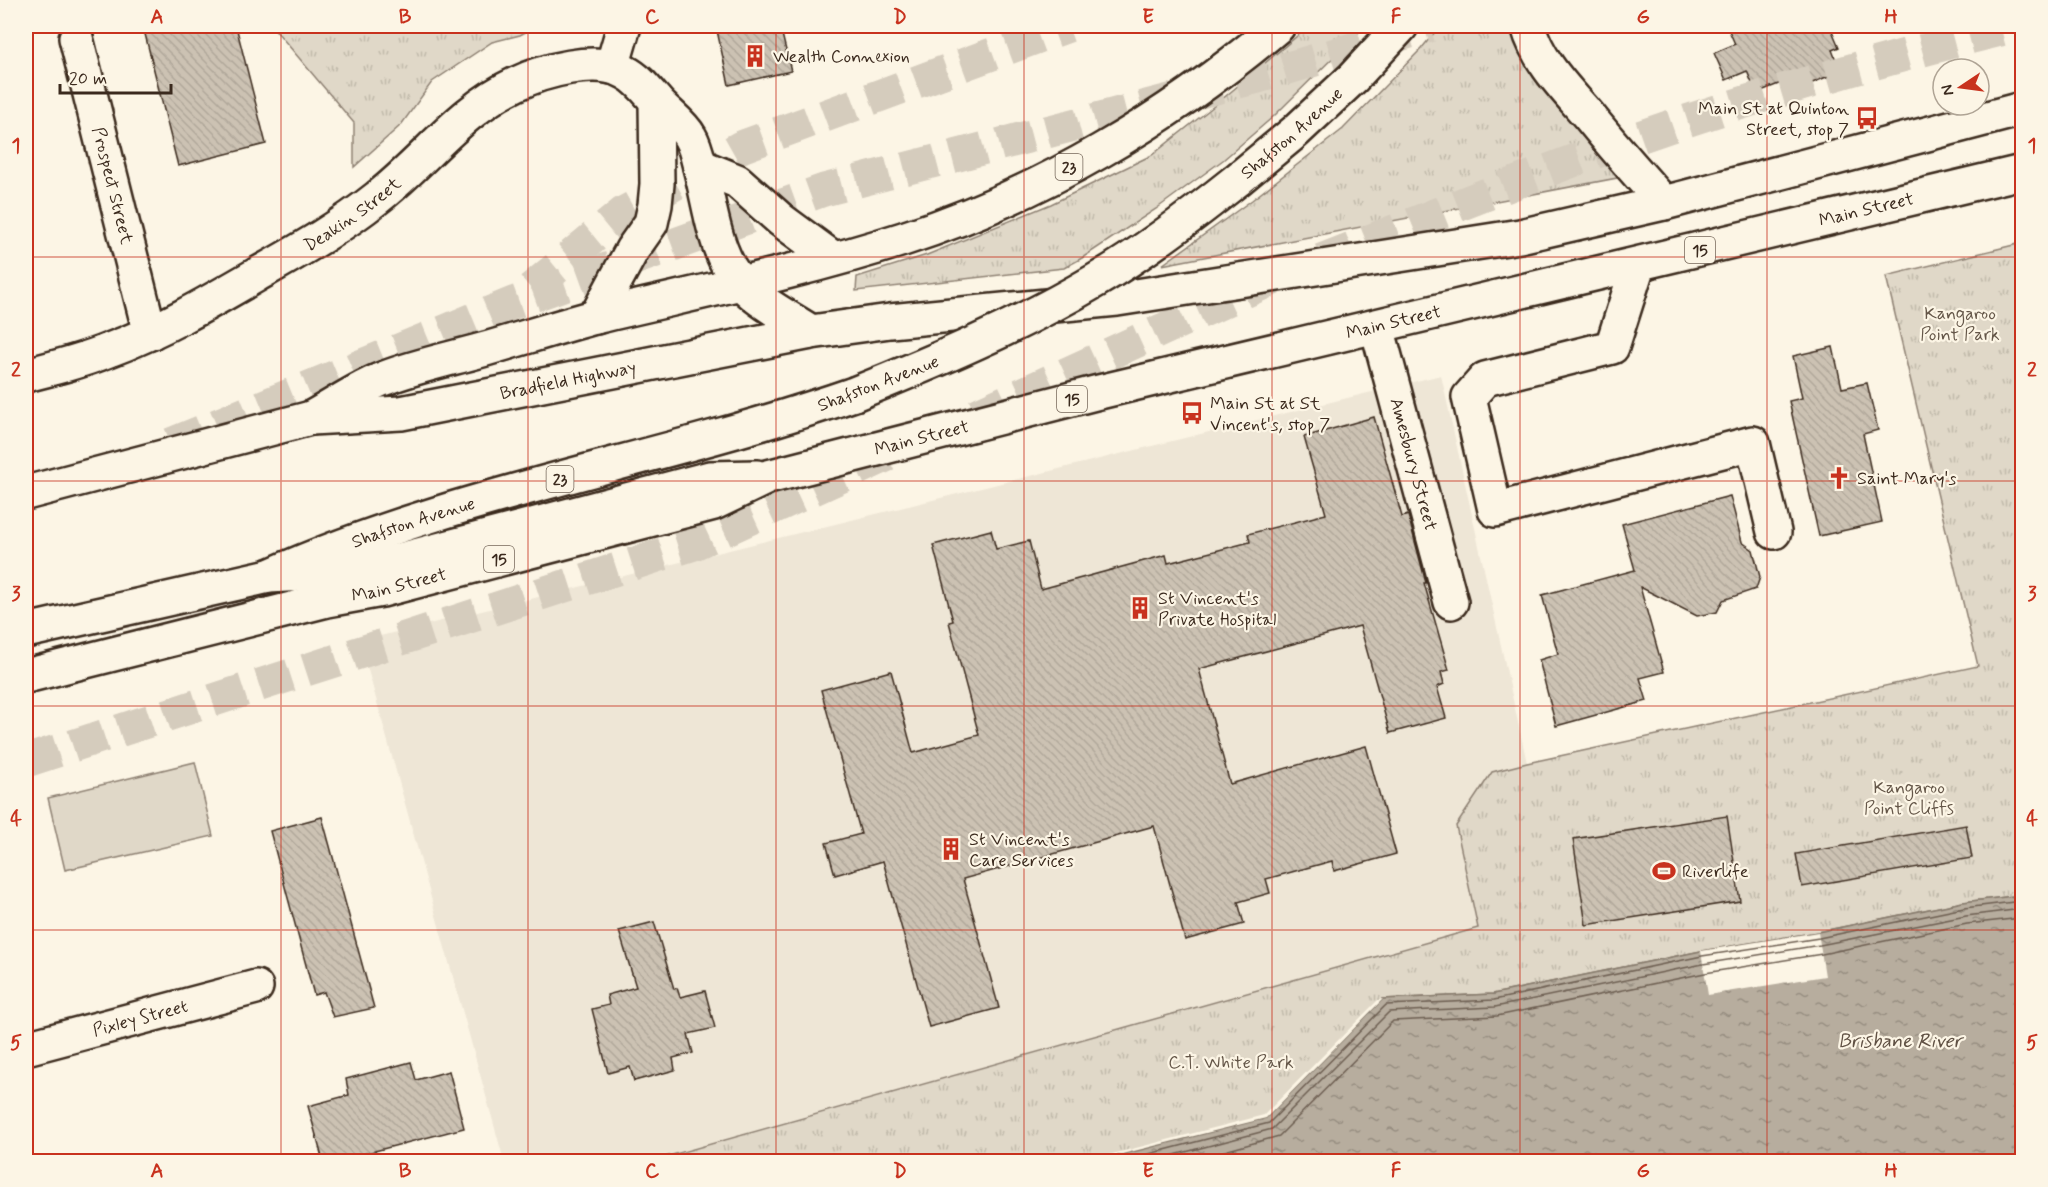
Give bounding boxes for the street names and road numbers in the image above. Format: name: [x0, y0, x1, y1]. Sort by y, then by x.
street label: Shafston Avenue: [1236, 82, 1348, 185]
street label: Prospect Street: [86, 125, 138, 247]
road number: 23: [1056, 154, 1082, 180]
street label: Deakin Street: [300, 172, 407, 258]
street label: Main Street: [1817, 187, 1916, 233]
road number: 15: [1685, 237, 1715, 263]
street label: Main Street: [1344, 300, 1444, 346]
street label: Shafston Avenue: [814, 350, 943, 418]
street label: Bradfield Highway: [498, 356, 638, 406]
road number: 15: [1057, 386, 1087, 412]
street label: Amesbury Street: [1384, 395, 1442, 533]
street label: Main Street: [872, 415, 972, 462]
road number: 23: [546, 466, 574, 492]
street label: Shafston Avenue: [348, 492, 478, 554]
road number: 15: [484, 546, 514, 572]
street label: Main Street: [350, 563, 449, 608]
street label: Pixley Street: [90, 995, 191, 1043]

